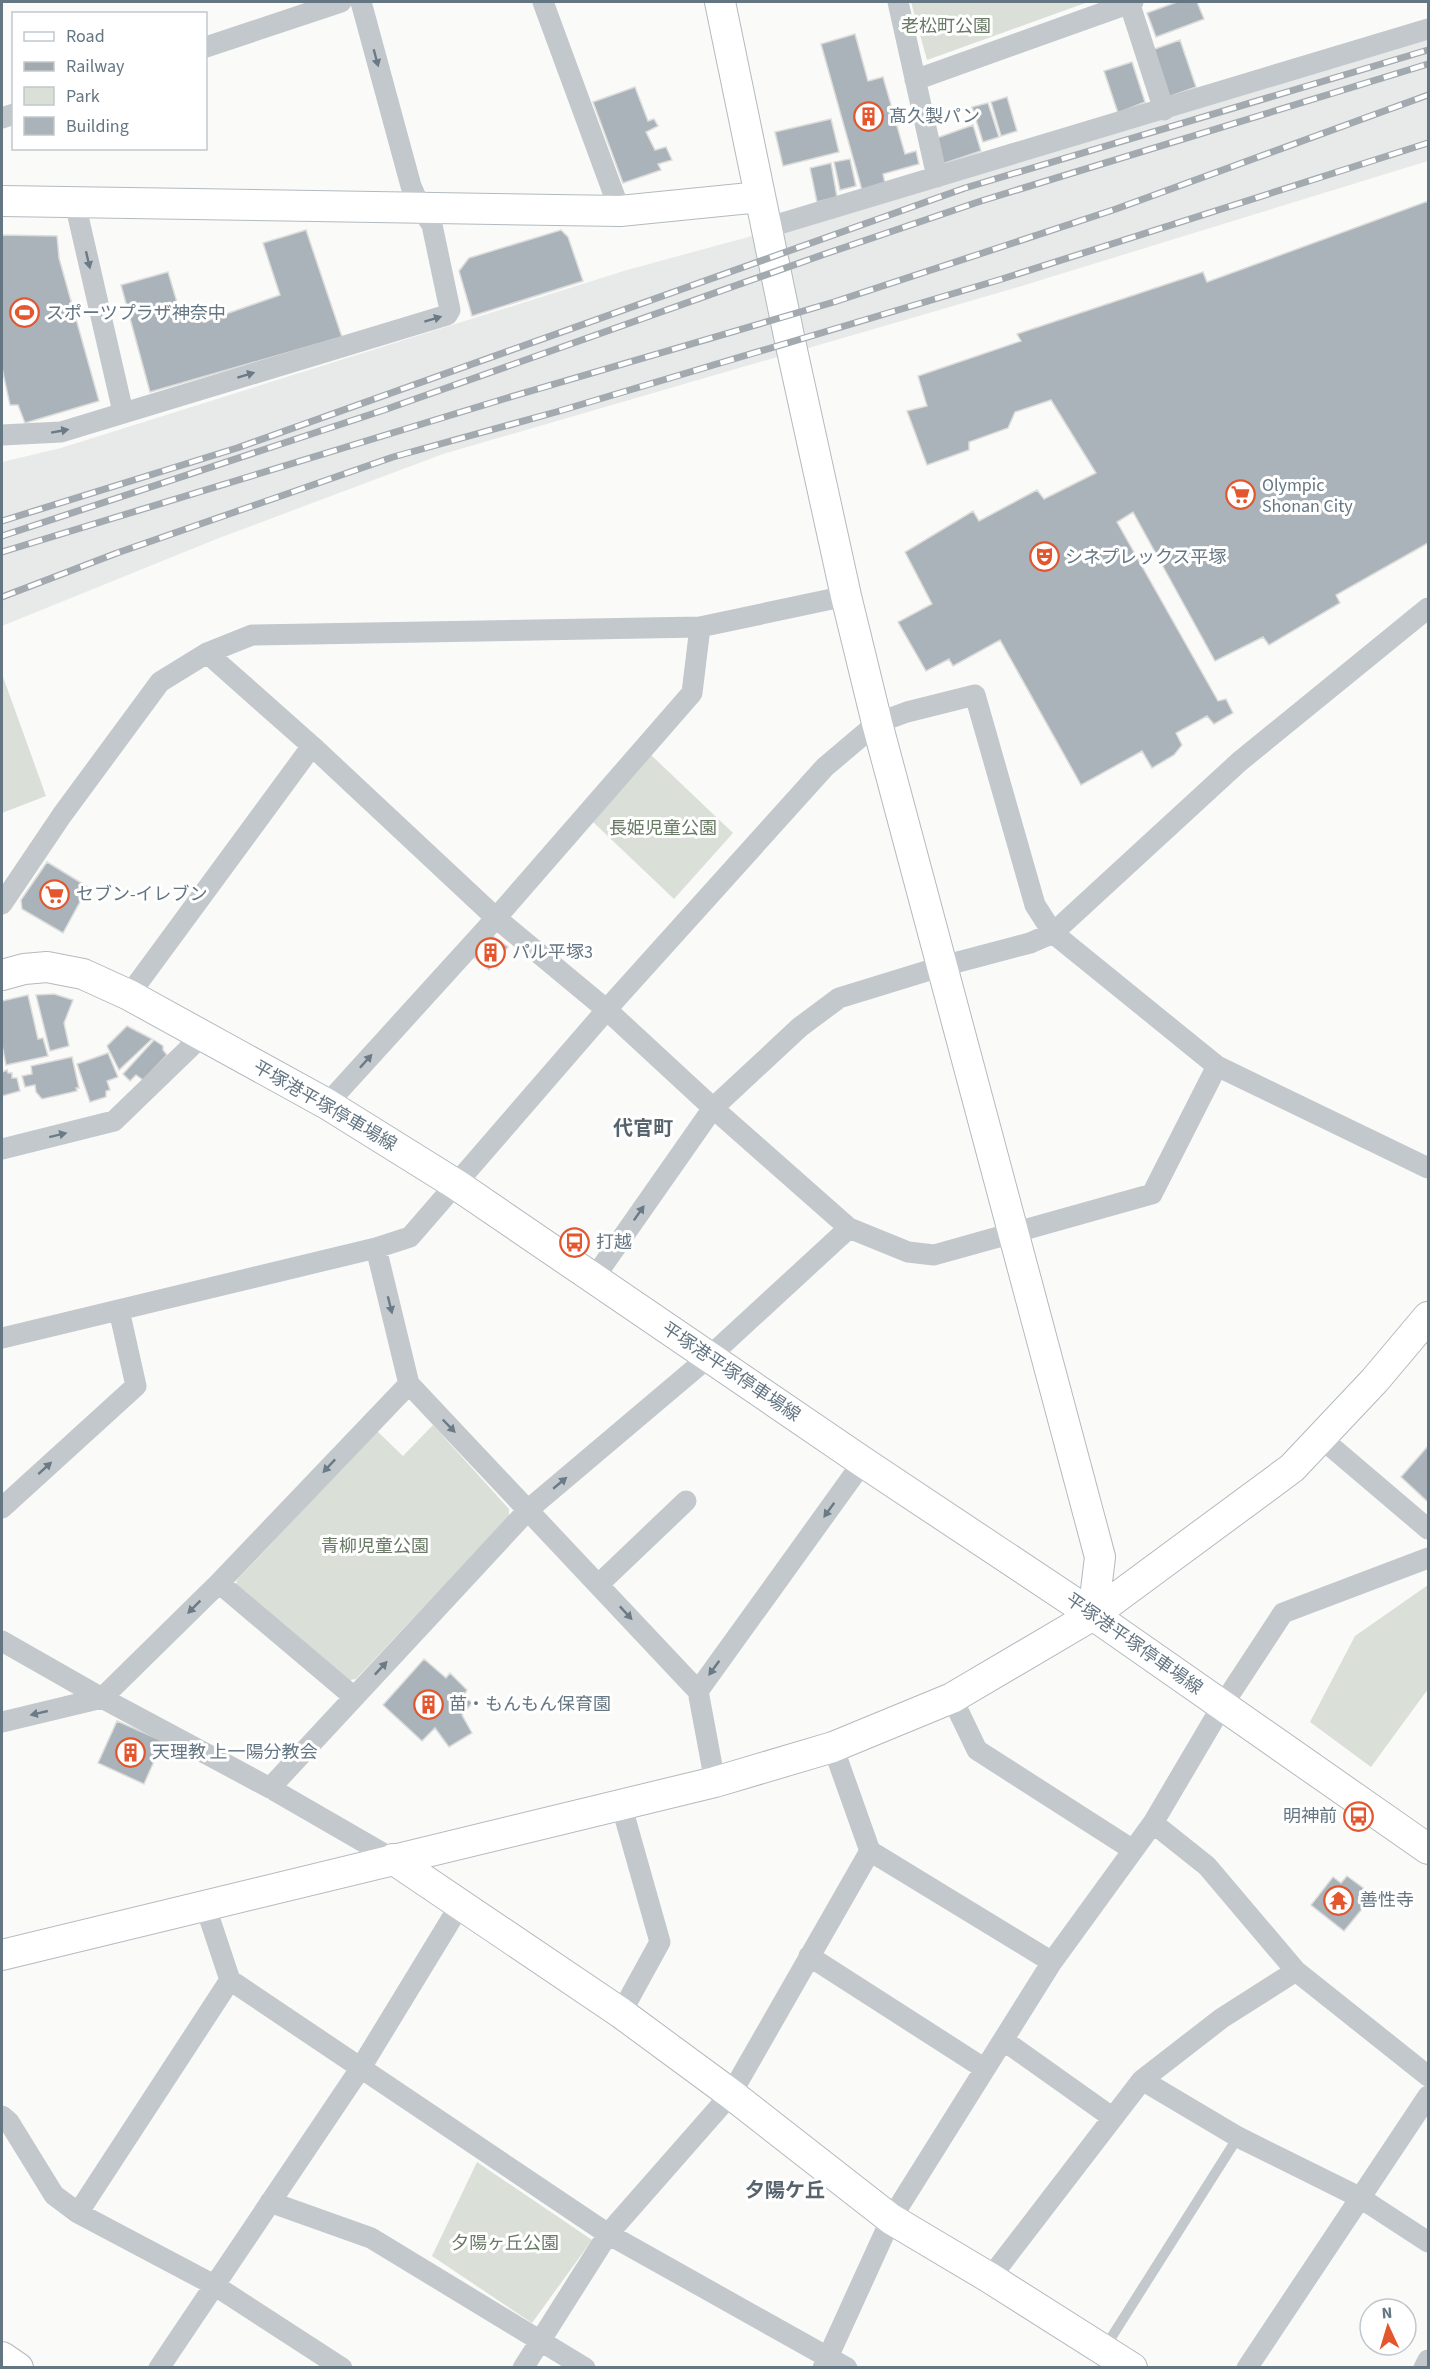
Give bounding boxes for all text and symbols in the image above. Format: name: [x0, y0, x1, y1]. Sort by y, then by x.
legend: [12, 12, 207, 150]
park label: 老松町公園: [901, 14, 991, 39]
text: Road: [66, 24, 105, 49]
one-way arrow: [372, 49, 381, 67]
text: Railway: [66, 54, 125, 79]
text: Park: [66, 84, 100, 109]
building icon: 髙久製パン: [852, 100, 884, 132]
place label: 髙久製パン: [889, 104, 980, 129]
text: Building: [66, 114, 129, 139]
one-way arrow: [84, 250, 93, 269]
sports icon: スポーツプラザ神奈中: [9, 297, 41, 329]
place label: スポーツプラザ神奈中: [46, 301, 226, 326]
one-way arrow: [424, 314, 442, 323]
one-way arrow: [237, 370, 255, 379]
one-way arrow: [50, 426, 69, 435]
place label: Olympic Shonan City: [1262, 473, 1353, 519]
supermarket icon: Olympic Shonan City: [1225, 479, 1257, 511]
theatre icon: シネプレックス平塚: [1028, 541, 1060, 573]
place label: シネプレックス平塚: [1065, 545, 1226, 570]
park label: 長姫児童公園: [609, 816, 717, 841]
supermarket icon: セブン-イレブン: [39, 878, 71, 910]
place label: セブン-イレブン: [76, 882, 208, 907]
building icon: パル平塚3: [475, 936, 507, 968]
place label: パル平塚3: [512, 940, 593, 965]
one-way arrow: [359, 1054, 372, 1069]
street label: 平塚港平塚停車場線: [249, 1055, 401, 1157]
district label: 代官町: [613, 1115, 673, 1143]
one-way arrow: [49, 1129, 67, 1139]
one-way arrow: [633, 1205, 645, 1221]
bus stop icon: 打越: [559, 1226, 591, 1258]
place label: 打越: [596, 1230, 632, 1255]
one-way arrow: [385, 1296, 395, 1315]
street label: 平塚港平塚停車場線: [657, 1316, 805, 1428]
one-way arrow: [442, 1418, 456, 1433]
one-way arrow: [322, 1458, 336, 1473]
one-way arrow: [37, 1462, 52, 1475]
one-way arrow: [552, 1476, 568, 1489]
one-way arrow: [823, 1501, 835, 1517]
park label: 青柳児童公園: [321, 1534, 429, 1559]
street label: 平塚港平塚停車場線: [1060, 1587, 1208, 1701]
one-way arrow: [188, 1600, 202, 1614]
one-way arrow: [619, 1606, 633, 1621]
one-way arrow: [708, 1659, 720, 1675]
one-way arrow: [374, 1661, 387, 1676]
building icon: 苗・もんもん保育園: [412, 1688, 444, 1720]
place label: 苗・もんもん保育園: [449, 1692, 611, 1717]
one-way arrow: [29, 1709, 48, 1719]
building icon: 天理教 上一陽分教会: [115, 1736, 147, 1768]
place label: 天理教 上一陽分教会: [152, 1740, 318, 1765]
bus stop icon: 明神前: [1342, 1800, 1374, 1832]
place label: 明神前: [1283, 1804, 1337, 1829]
temple icon: 善性寺: [1323, 1884, 1355, 1916]
place label: 善性寺: [1360, 1888, 1414, 1913]
district label: 夕陽ケ丘: [745, 2177, 825, 2205]
park label: 夕陽ヶ丘公園: [451, 2231, 559, 2256]
north arrow: [1358, 2297, 1418, 2357]
text: N: [1381, 2302, 1393, 2324]

